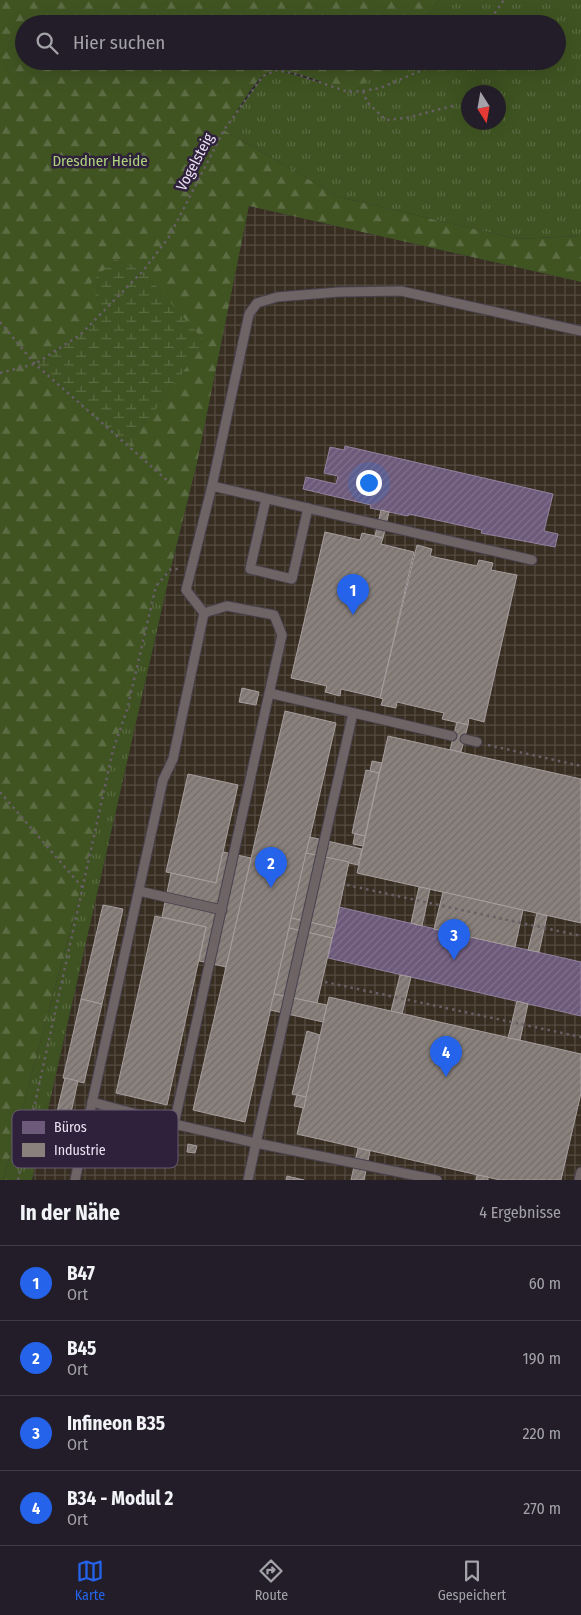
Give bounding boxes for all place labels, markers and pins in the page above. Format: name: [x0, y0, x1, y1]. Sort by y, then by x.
pin: 1: [337, 574, 369, 615]
pin: 2: [255, 847, 287, 888]
pin: 3: [438, 919, 470, 960]
pin: 4: [430, 1036, 462, 1077]

